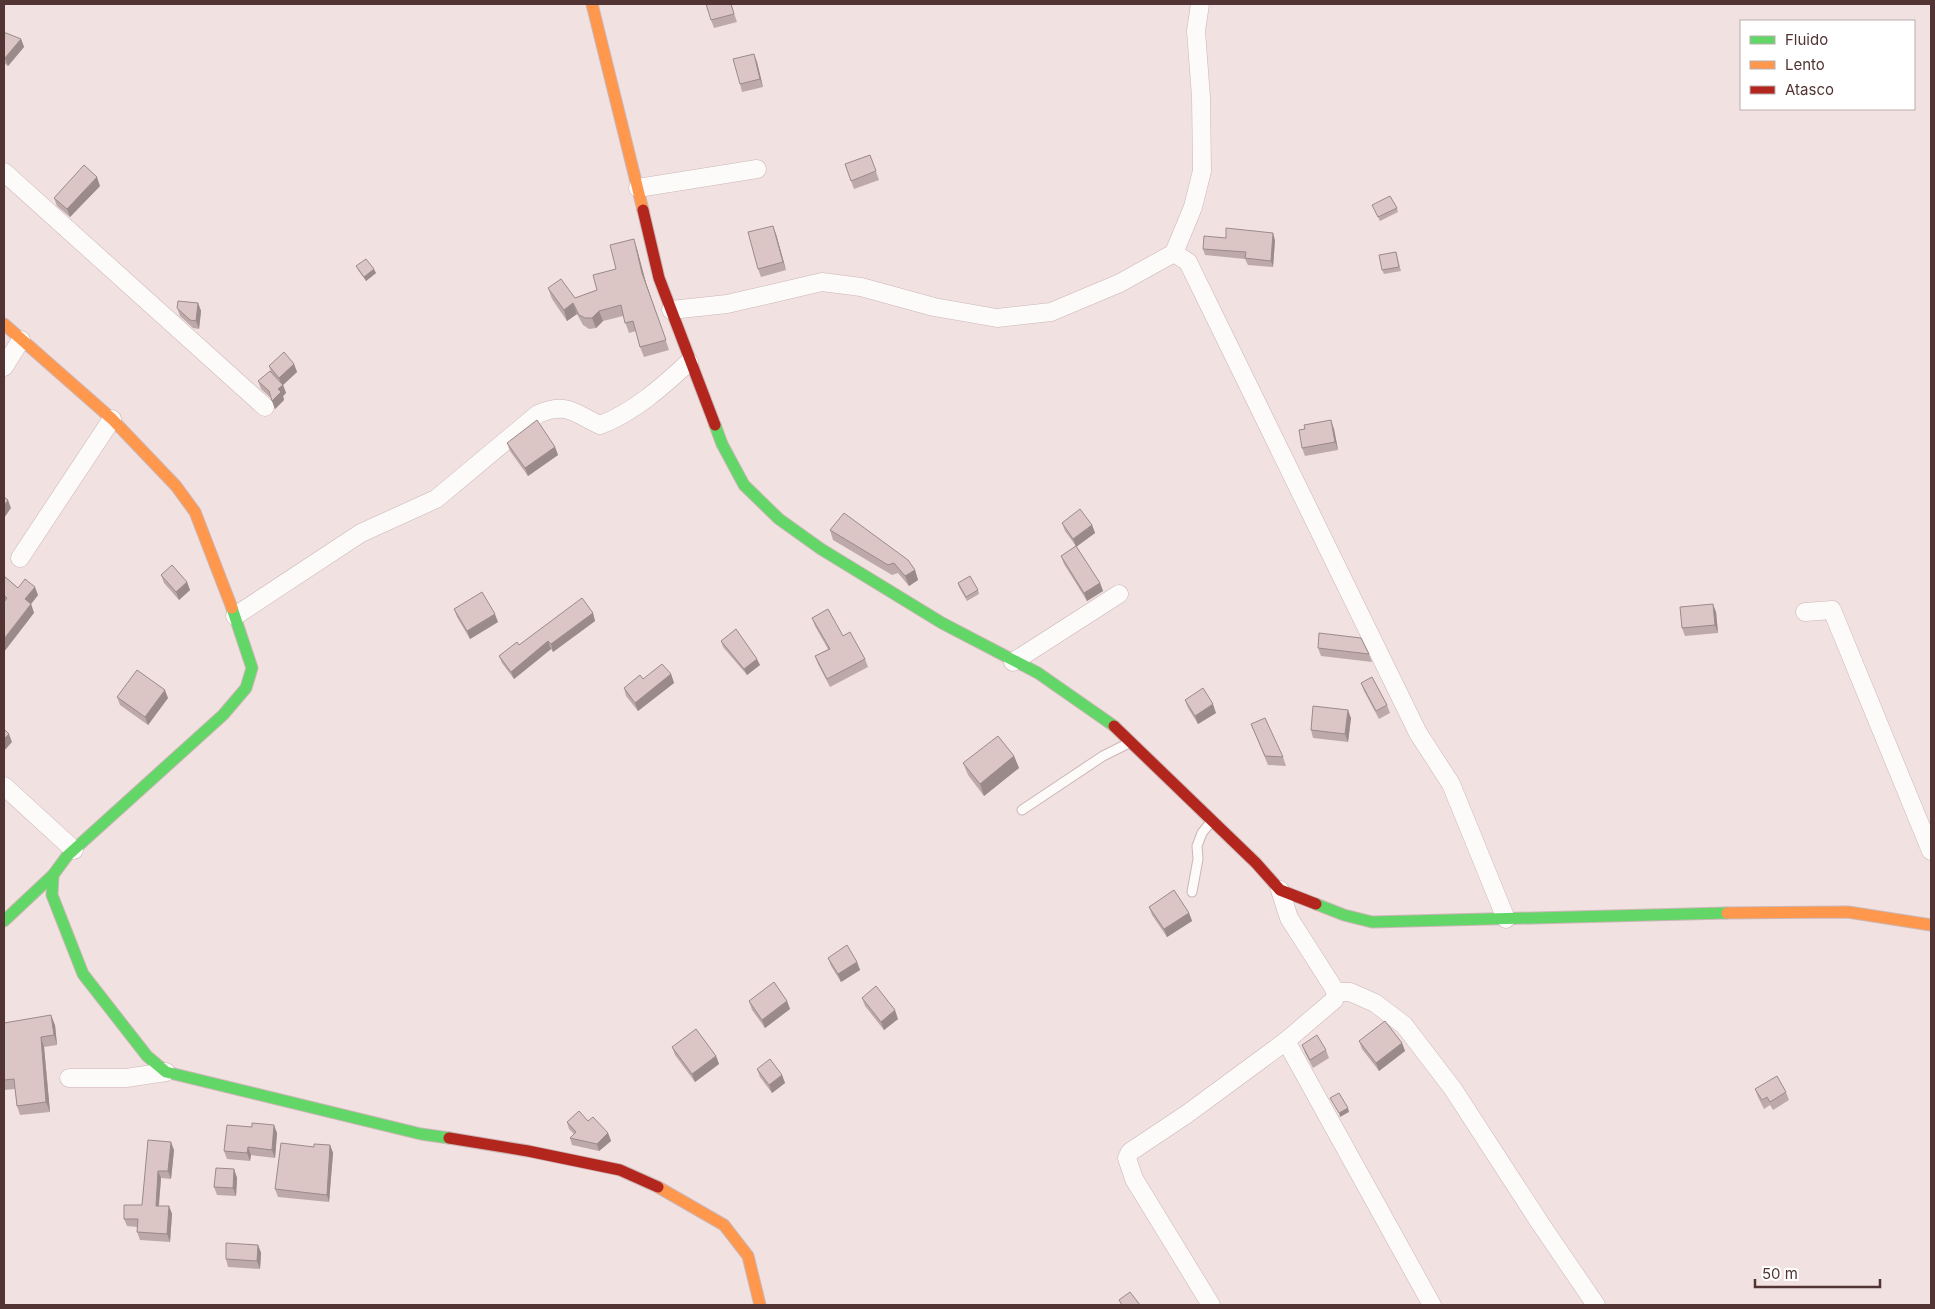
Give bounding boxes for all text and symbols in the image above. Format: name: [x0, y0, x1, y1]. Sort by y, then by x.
legend: [1740, 20, 1915, 110]
text: Fluido: [1785, 30, 1828, 49]
text: Lento: [1785, 55, 1825, 74]
text: Atasco: [1785, 80, 1834, 99]
scale bar: [1755, 1256, 1880, 1288]
text: 50 m: [1762, 1264, 1798, 1283]

